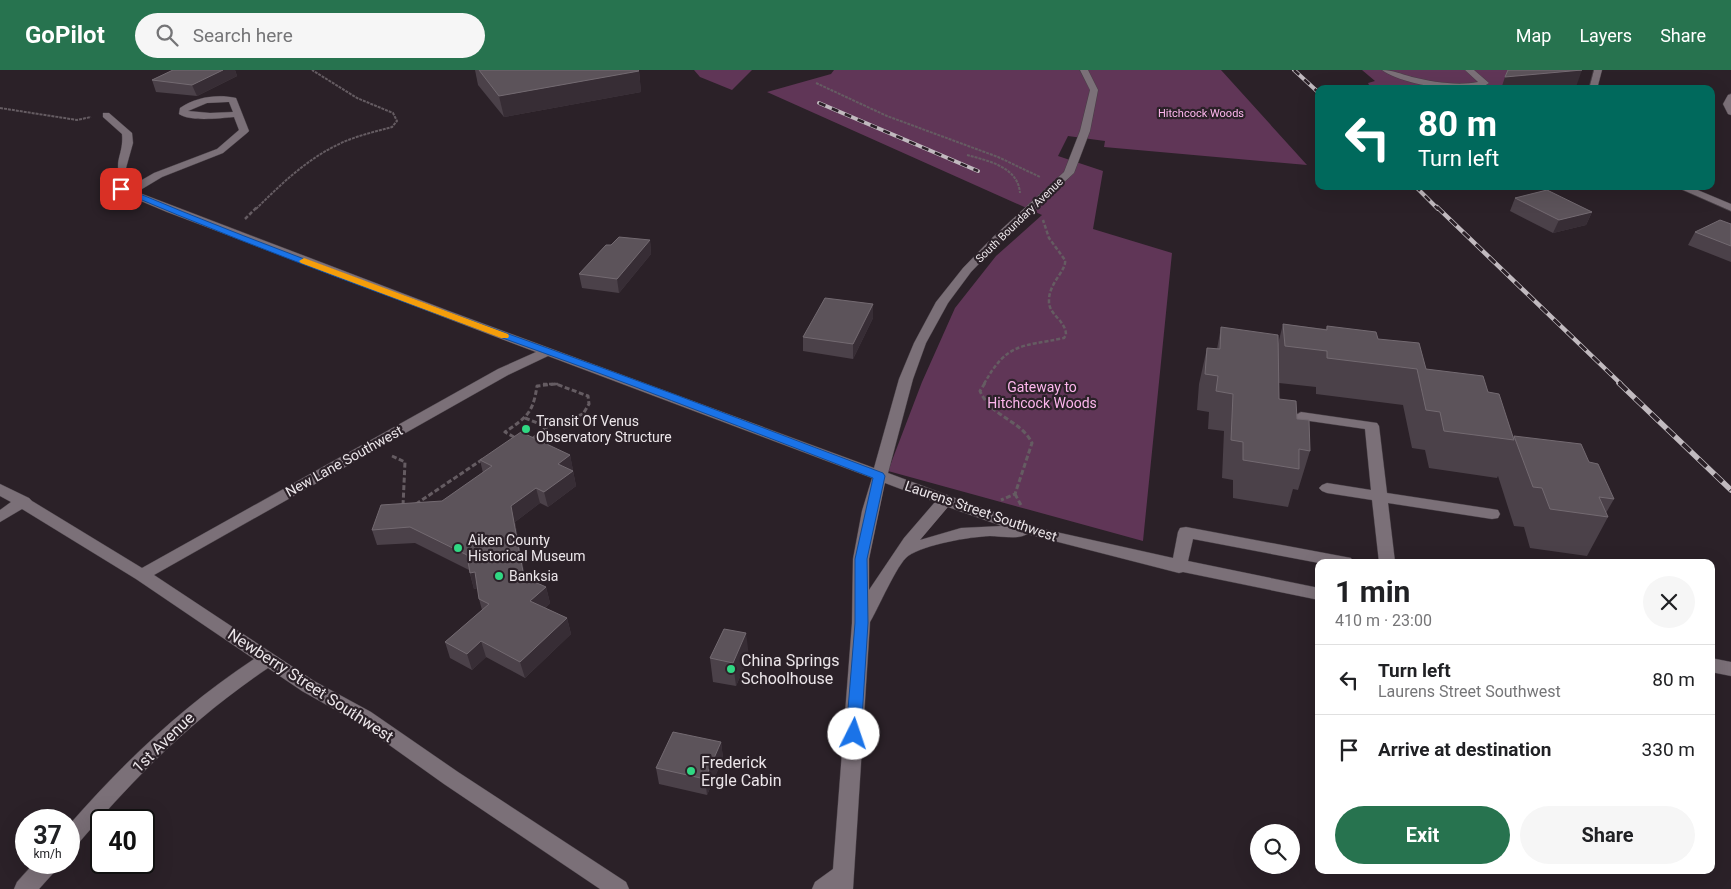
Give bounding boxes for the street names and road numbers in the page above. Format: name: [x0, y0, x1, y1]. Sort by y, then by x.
street label: South Boundary Avenue: [973, 175, 1066, 265]
street label: New Lane Southwest: [283, 422, 406, 500]
street label: Laurens Street Southwest: [903, 477, 1060, 545]
street label: Newberry Street Southwest: [224, 625, 397, 746]
street label: 1st Avenue: [128, 708, 198, 777]

